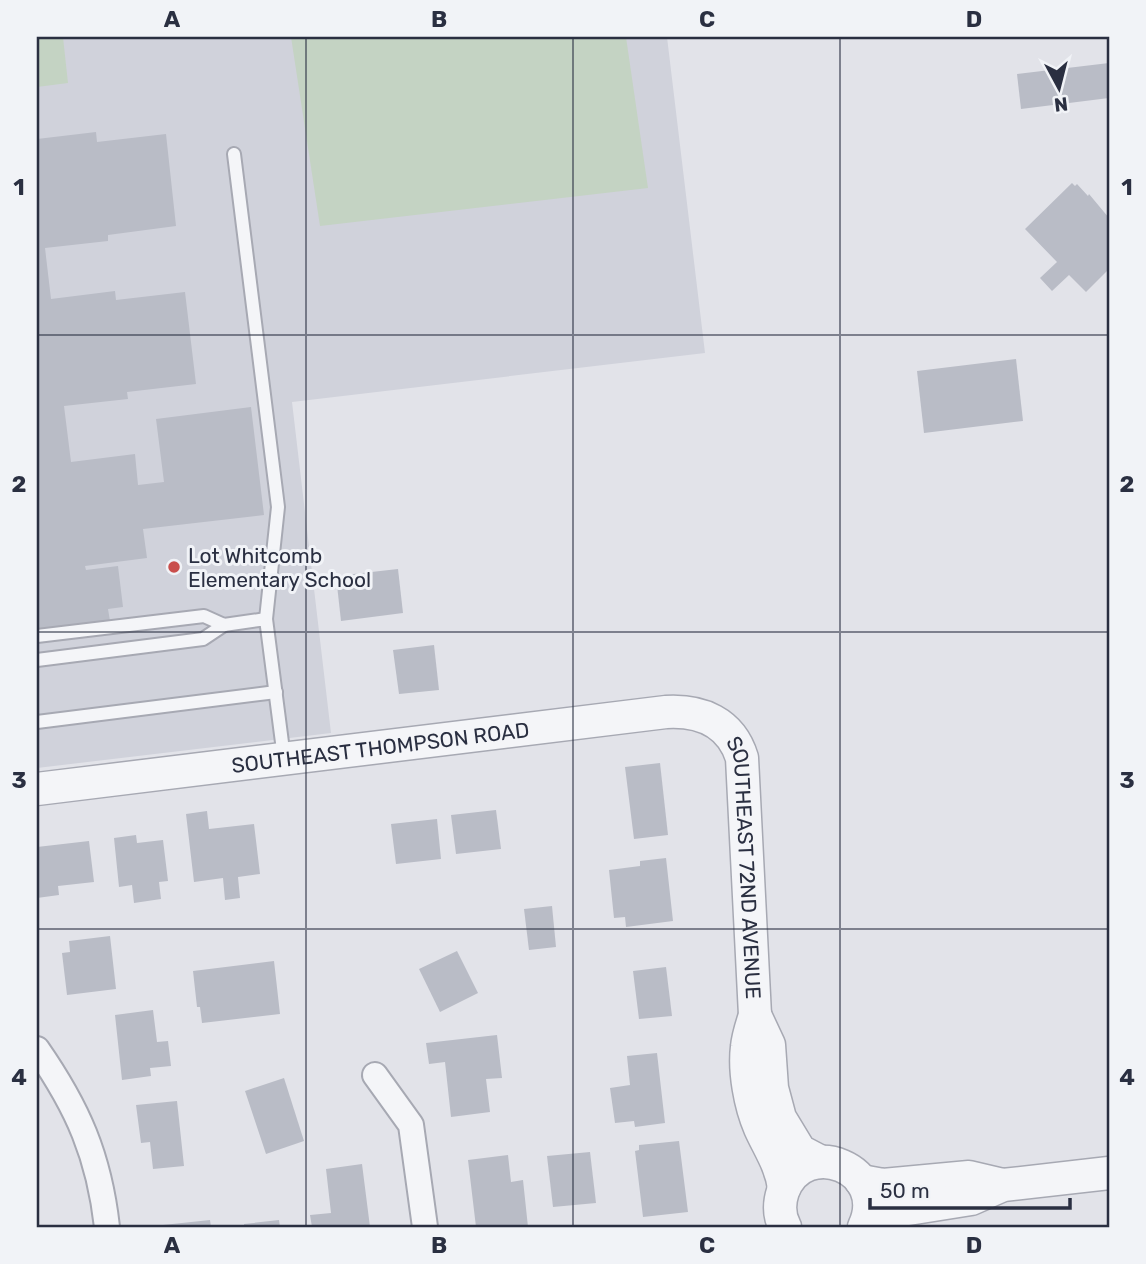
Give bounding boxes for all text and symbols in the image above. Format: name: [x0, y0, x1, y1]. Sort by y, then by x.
text: A: [164, 5, 181, 33]
text: B: [431, 5, 447, 33]
text: C: [699, 5, 715, 33]
text: D: [966, 5, 982, 33]
north arrow: [1024, 52, 1094, 122]
text: N: [1053, 92, 1069, 117]
text: 1: [13, 173, 25, 201]
text: 1: [1121, 173, 1133, 201]
text: 2: [12, 470, 26, 498]
text: 2: [1120, 470, 1134, 498]
place label: Lot Whitcomb Elementary School: [188, 543, 371, 592]
marker: Lot Whitcomb Elementary School: [166, 559, 182, 575]
street label: SOUTHEAST THOMPSON ROAD: [230, 716, 531, 778]
street label: SOUTHEAST 72ND AVENUE: [722, 731, 767, 1000]
text: 3: [11, 766, 27, 794]
text: 3: [1119, 766, 1135, 794]
text: 4: [11, 1063, 27, 1091]
text: 4: [1119, 1063, 1135, 1091]
scale bar: [870, 1166, 1069, 1210]
text: 50 m: [880, 1178, 930, 1203]
text: A: [164, 1231, 181, 1259]
text: B: [431, 1231, 447, 1259]
text: C: [699, 1231, 715, 1259]
text: D: [966, 1231, 982, 1259]

